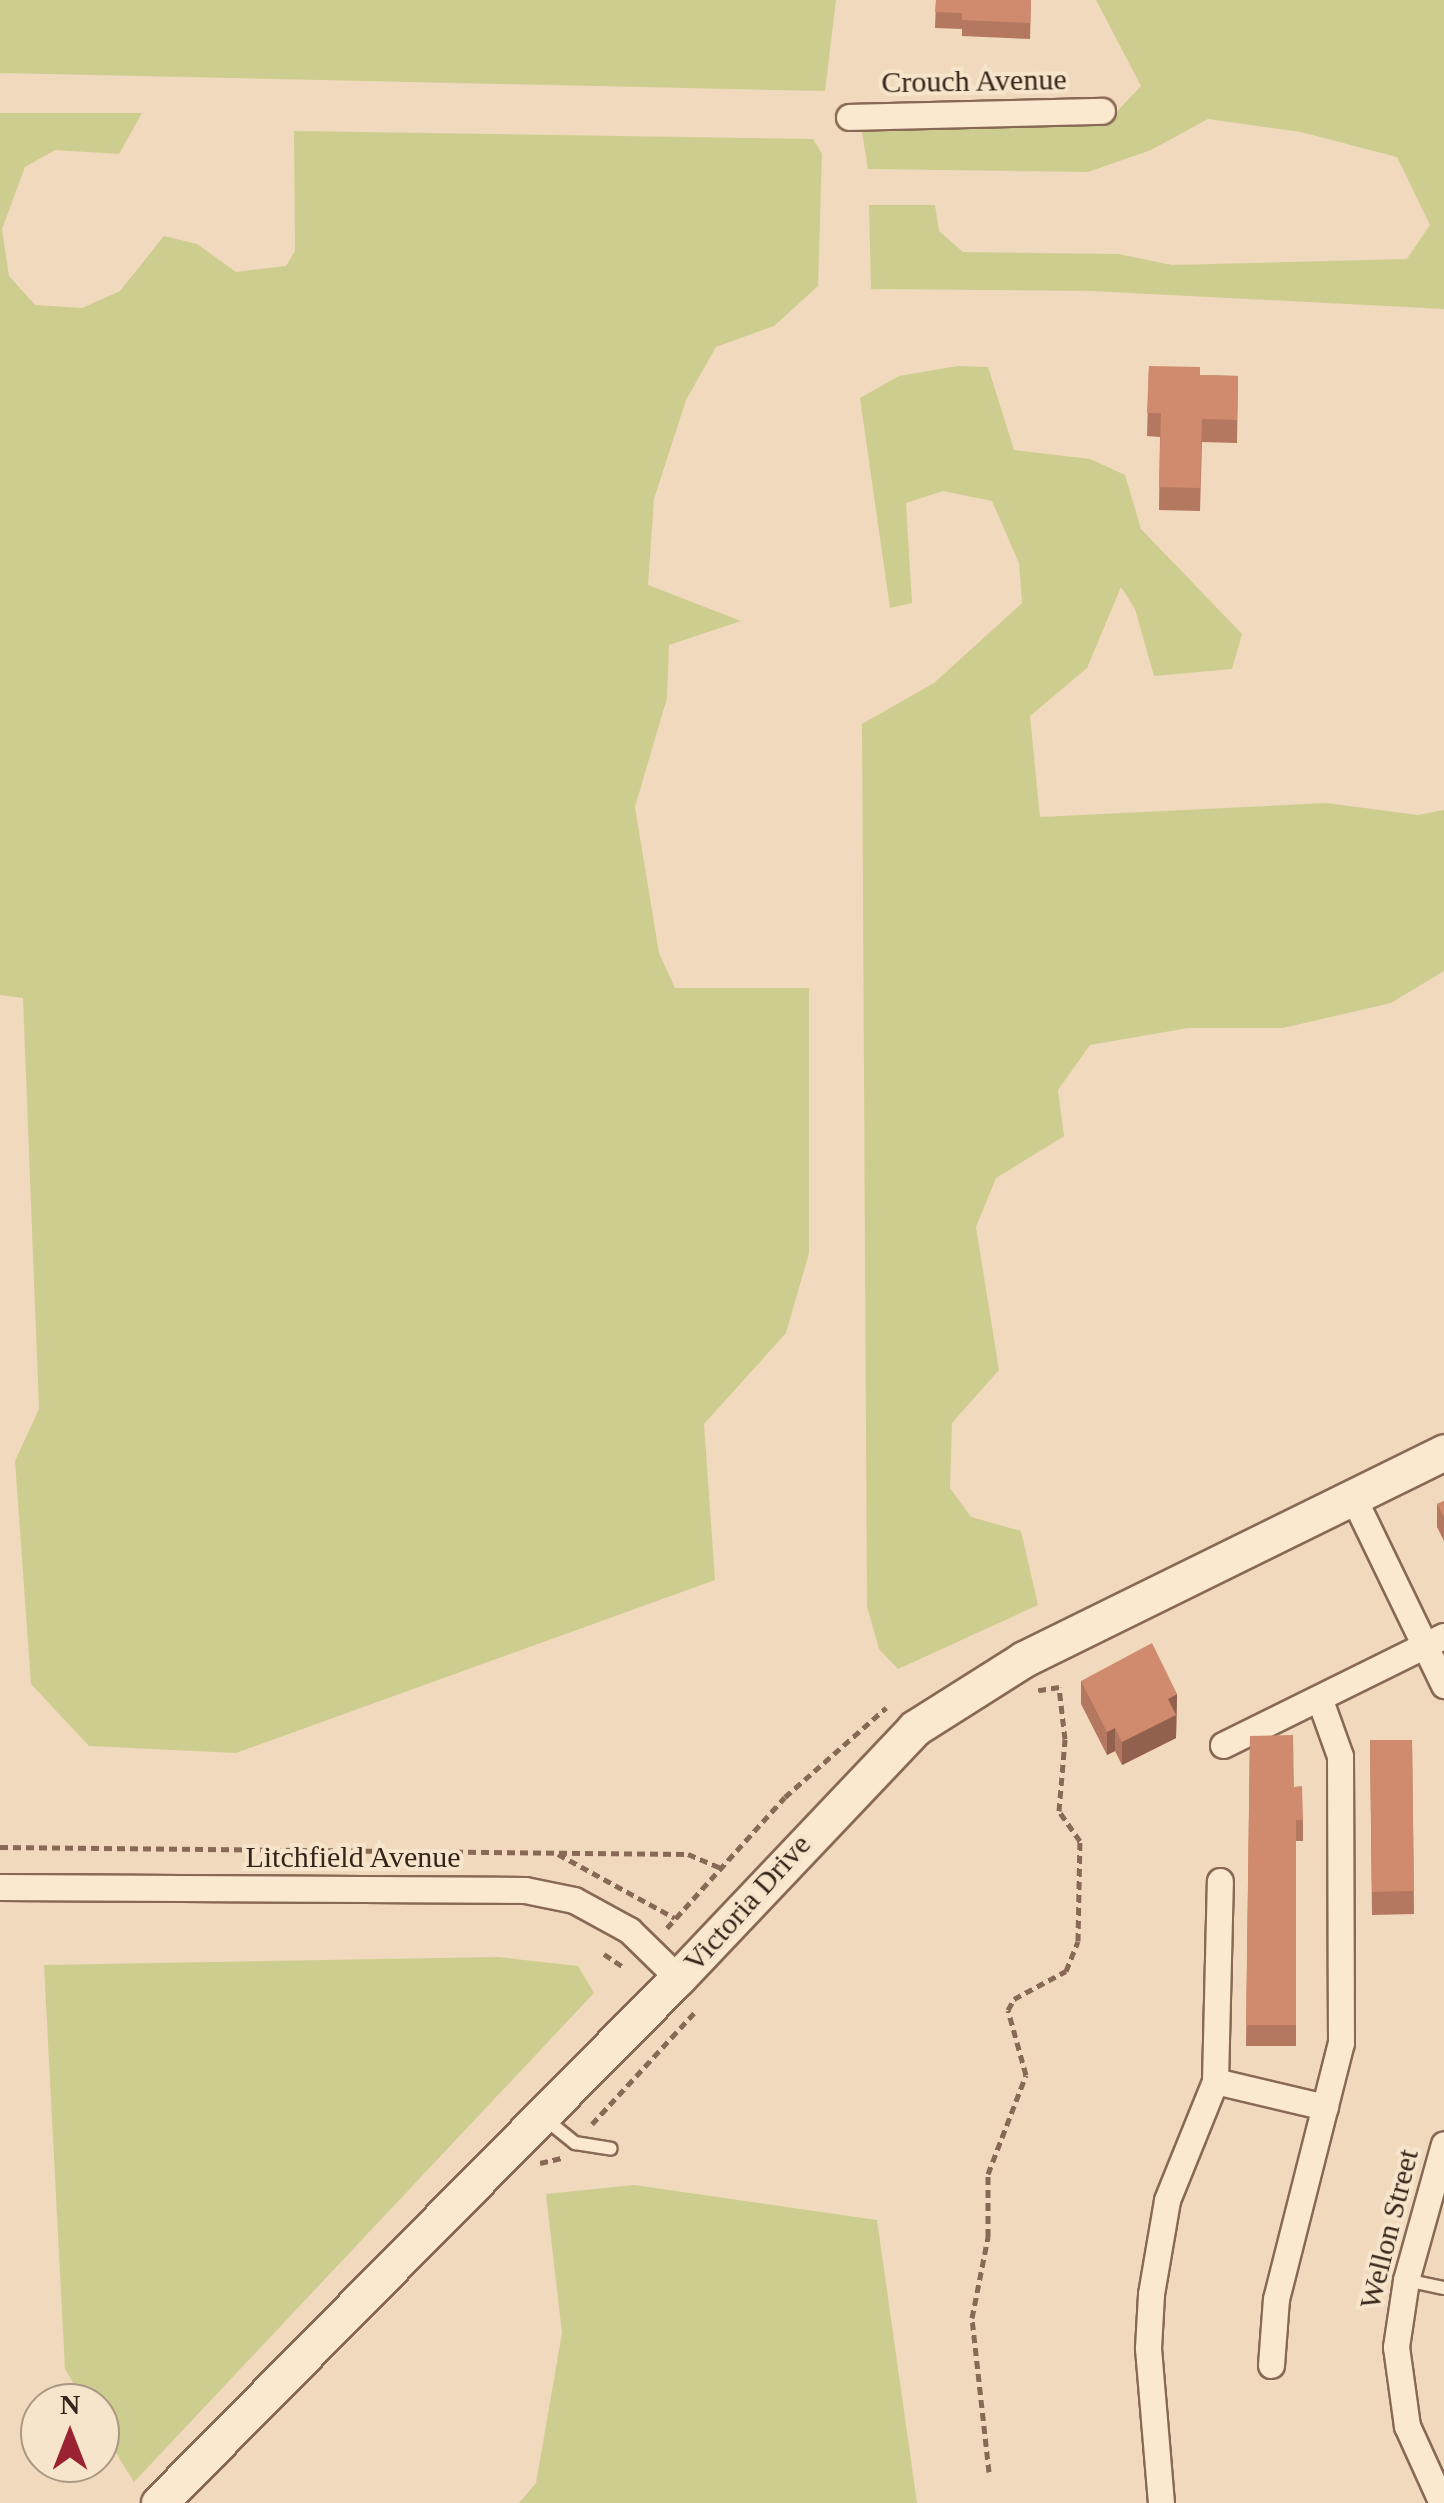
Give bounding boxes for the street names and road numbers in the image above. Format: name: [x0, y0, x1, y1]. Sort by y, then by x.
street label: Crouch Avenue: [880, 61, 1068, 101]
street label: Victoria Drive: [676, 1827, 818, 1979]
street label: Litchfield Avenue: [245, 1839, 461, 1875]
street label: Wellon Street: [1352, 2145, 1426, 2313]

